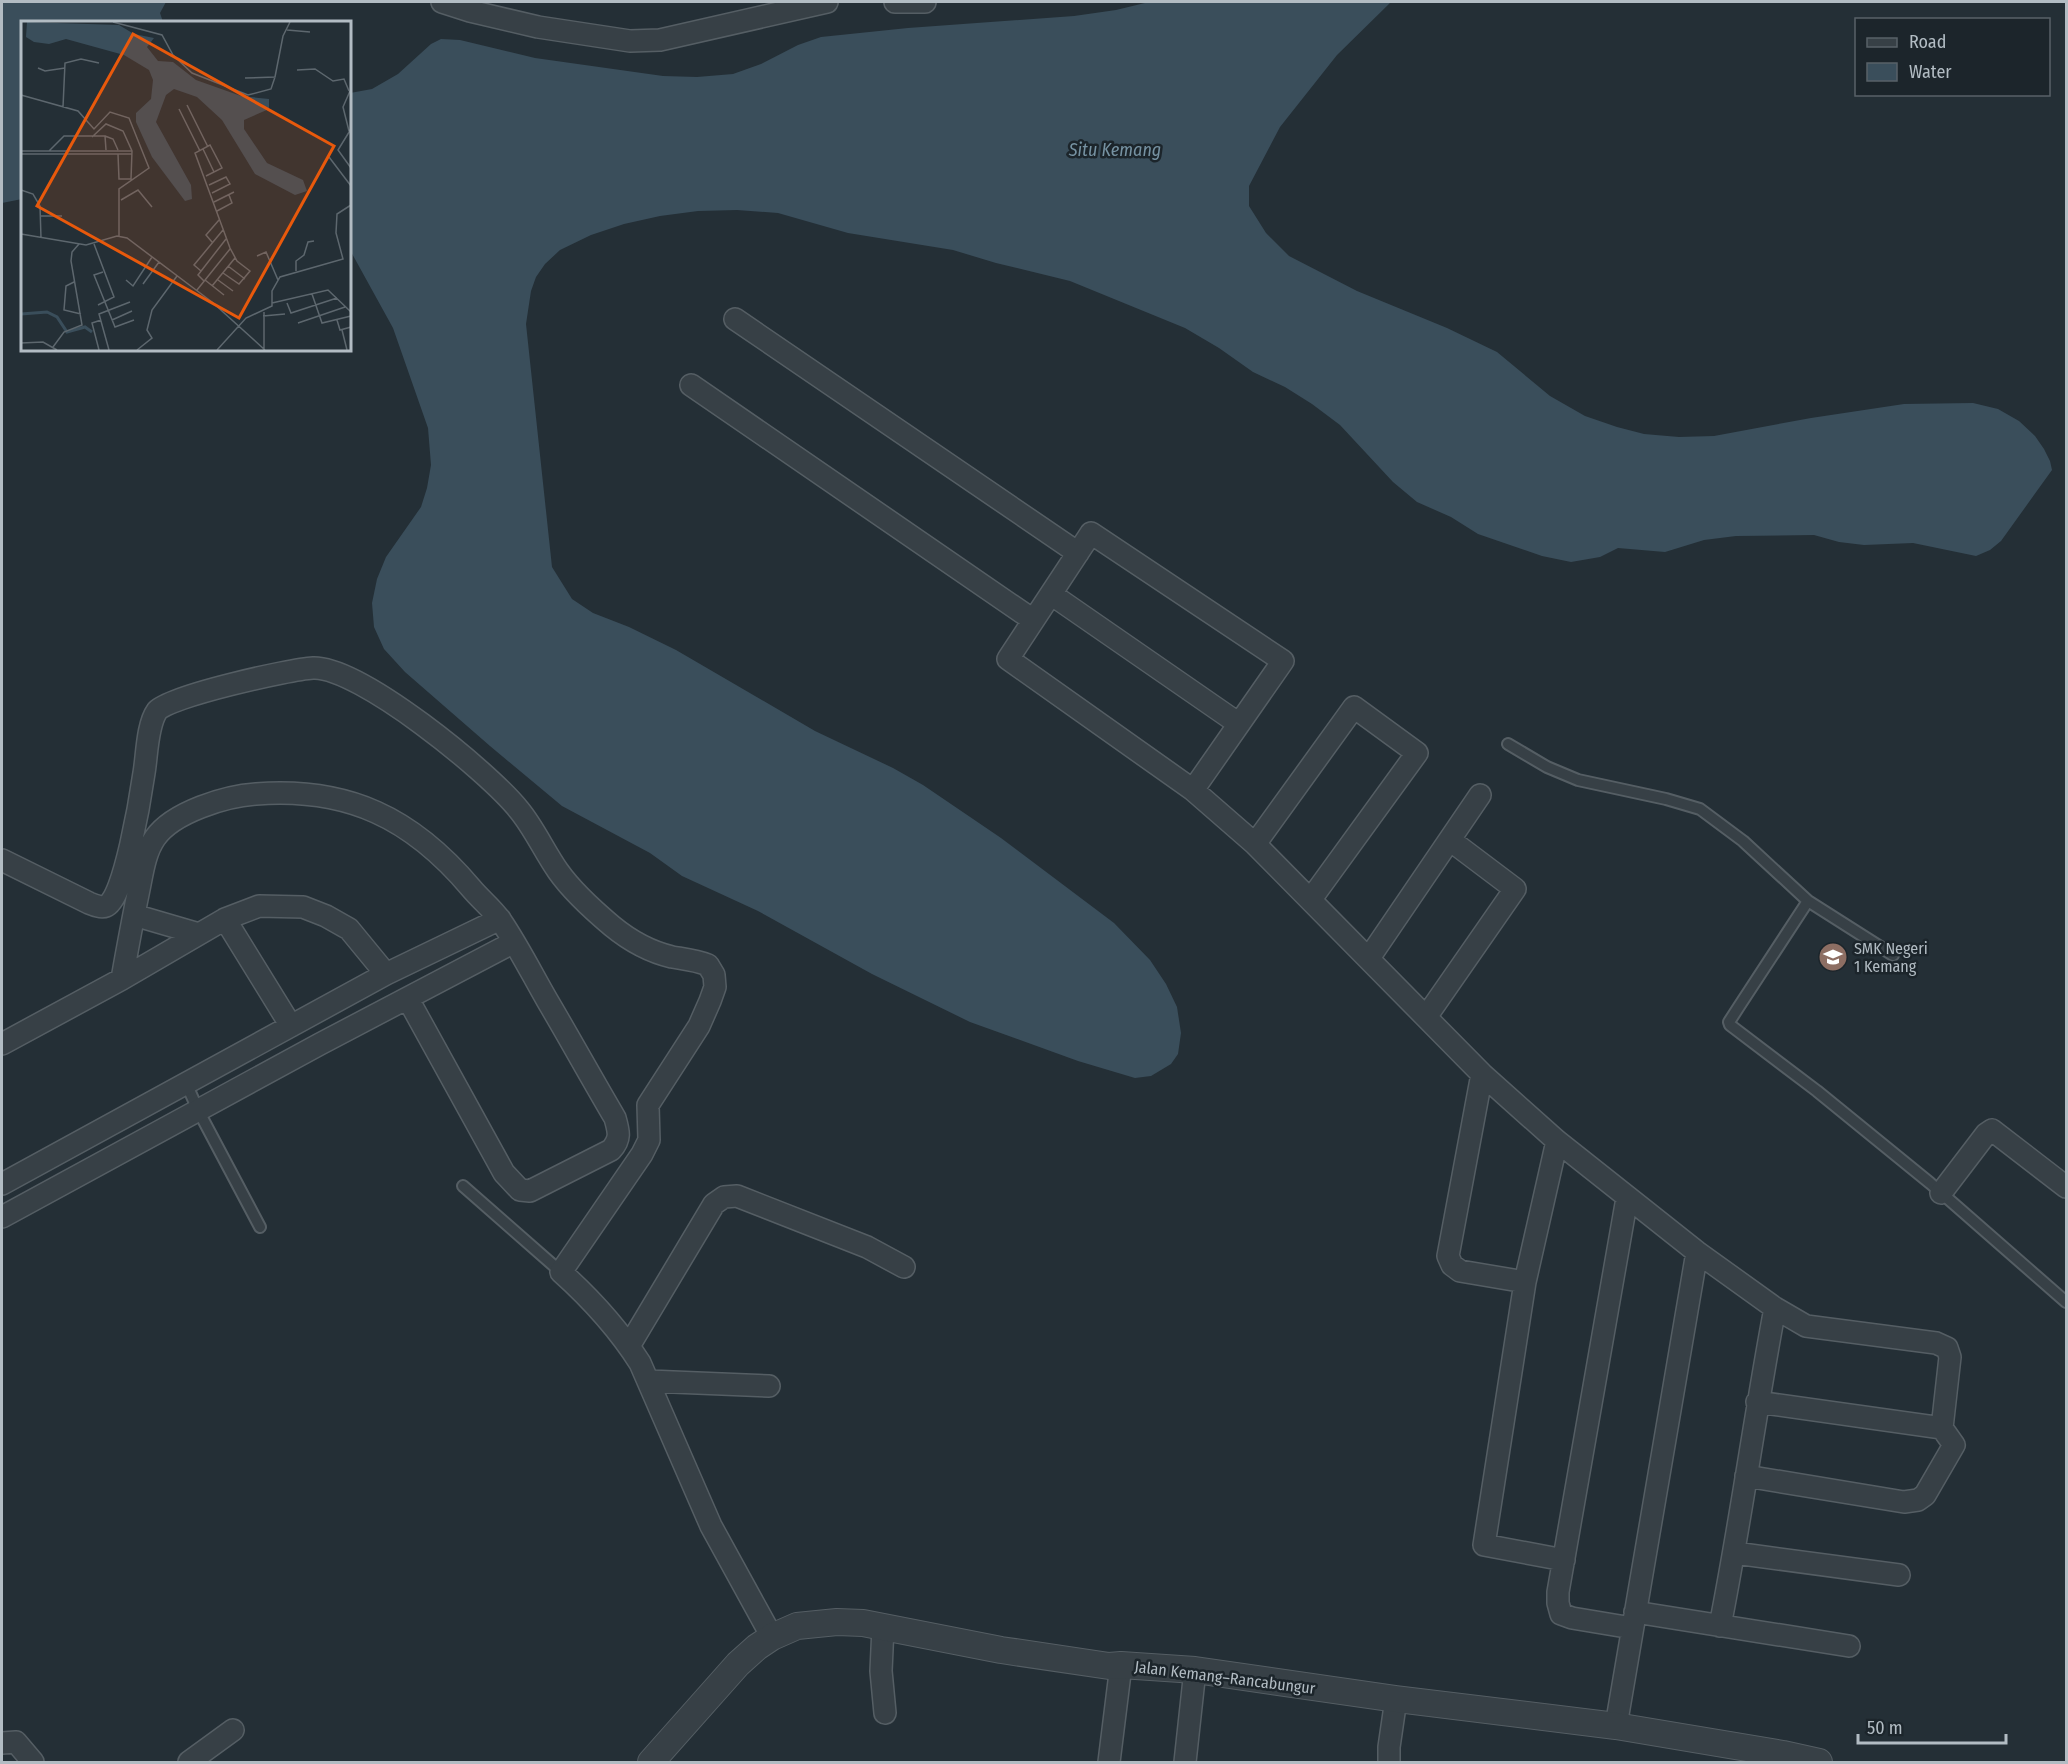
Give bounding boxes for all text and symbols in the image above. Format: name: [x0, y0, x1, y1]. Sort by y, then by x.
legend: [1855, 18, 2050, 96]
inset map: [21, 21, 351, 351]
text: Road: [1909, 31, 1946, 53]
text: Water: [1909, 61, 1952, 83]
water label: Situ Kemang: [1068, 139, 1161, 161]
place label: SMK Negeri 1 Kemang: [1854, 939, 1928, 976]
school or university icon: SMK Negeri 1 Kemang: [1817, 941, 1849, 973]
street label: Jalan Kemang–Rancabungur: [1134, 1657, 1317, 1698]
scale bar: [1858, 1707, 2006, 1745]
text: 50 m: [1867, 1717, 1903, 1739]

